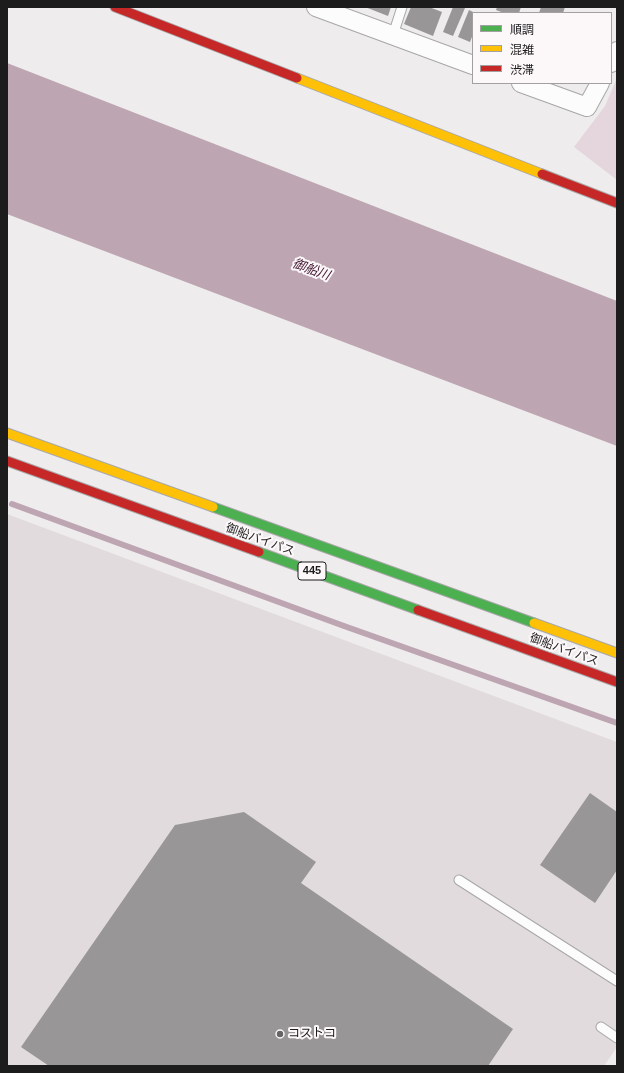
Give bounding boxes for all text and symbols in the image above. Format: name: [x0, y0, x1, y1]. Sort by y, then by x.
legend: [472, 12, 612, 84]
text: 順調: [510, 23, 534, 37]
text: 混雑: [510, 43, 534, 57]
text: 渋滞: [510, 63, 534, 77]
water label: 御船川: [290, 256, 332, 284]
street label: 御船バイパス: [224, 521, 296, 559]
road number: 445: [298, 562, 326, 580]
street label: 御船バイパス: [528, 631, 600, 669]
place label: コストコ: [288, 1027, 336, 1041]
marker: コストコ: [275, 1029, 285, 1039]

